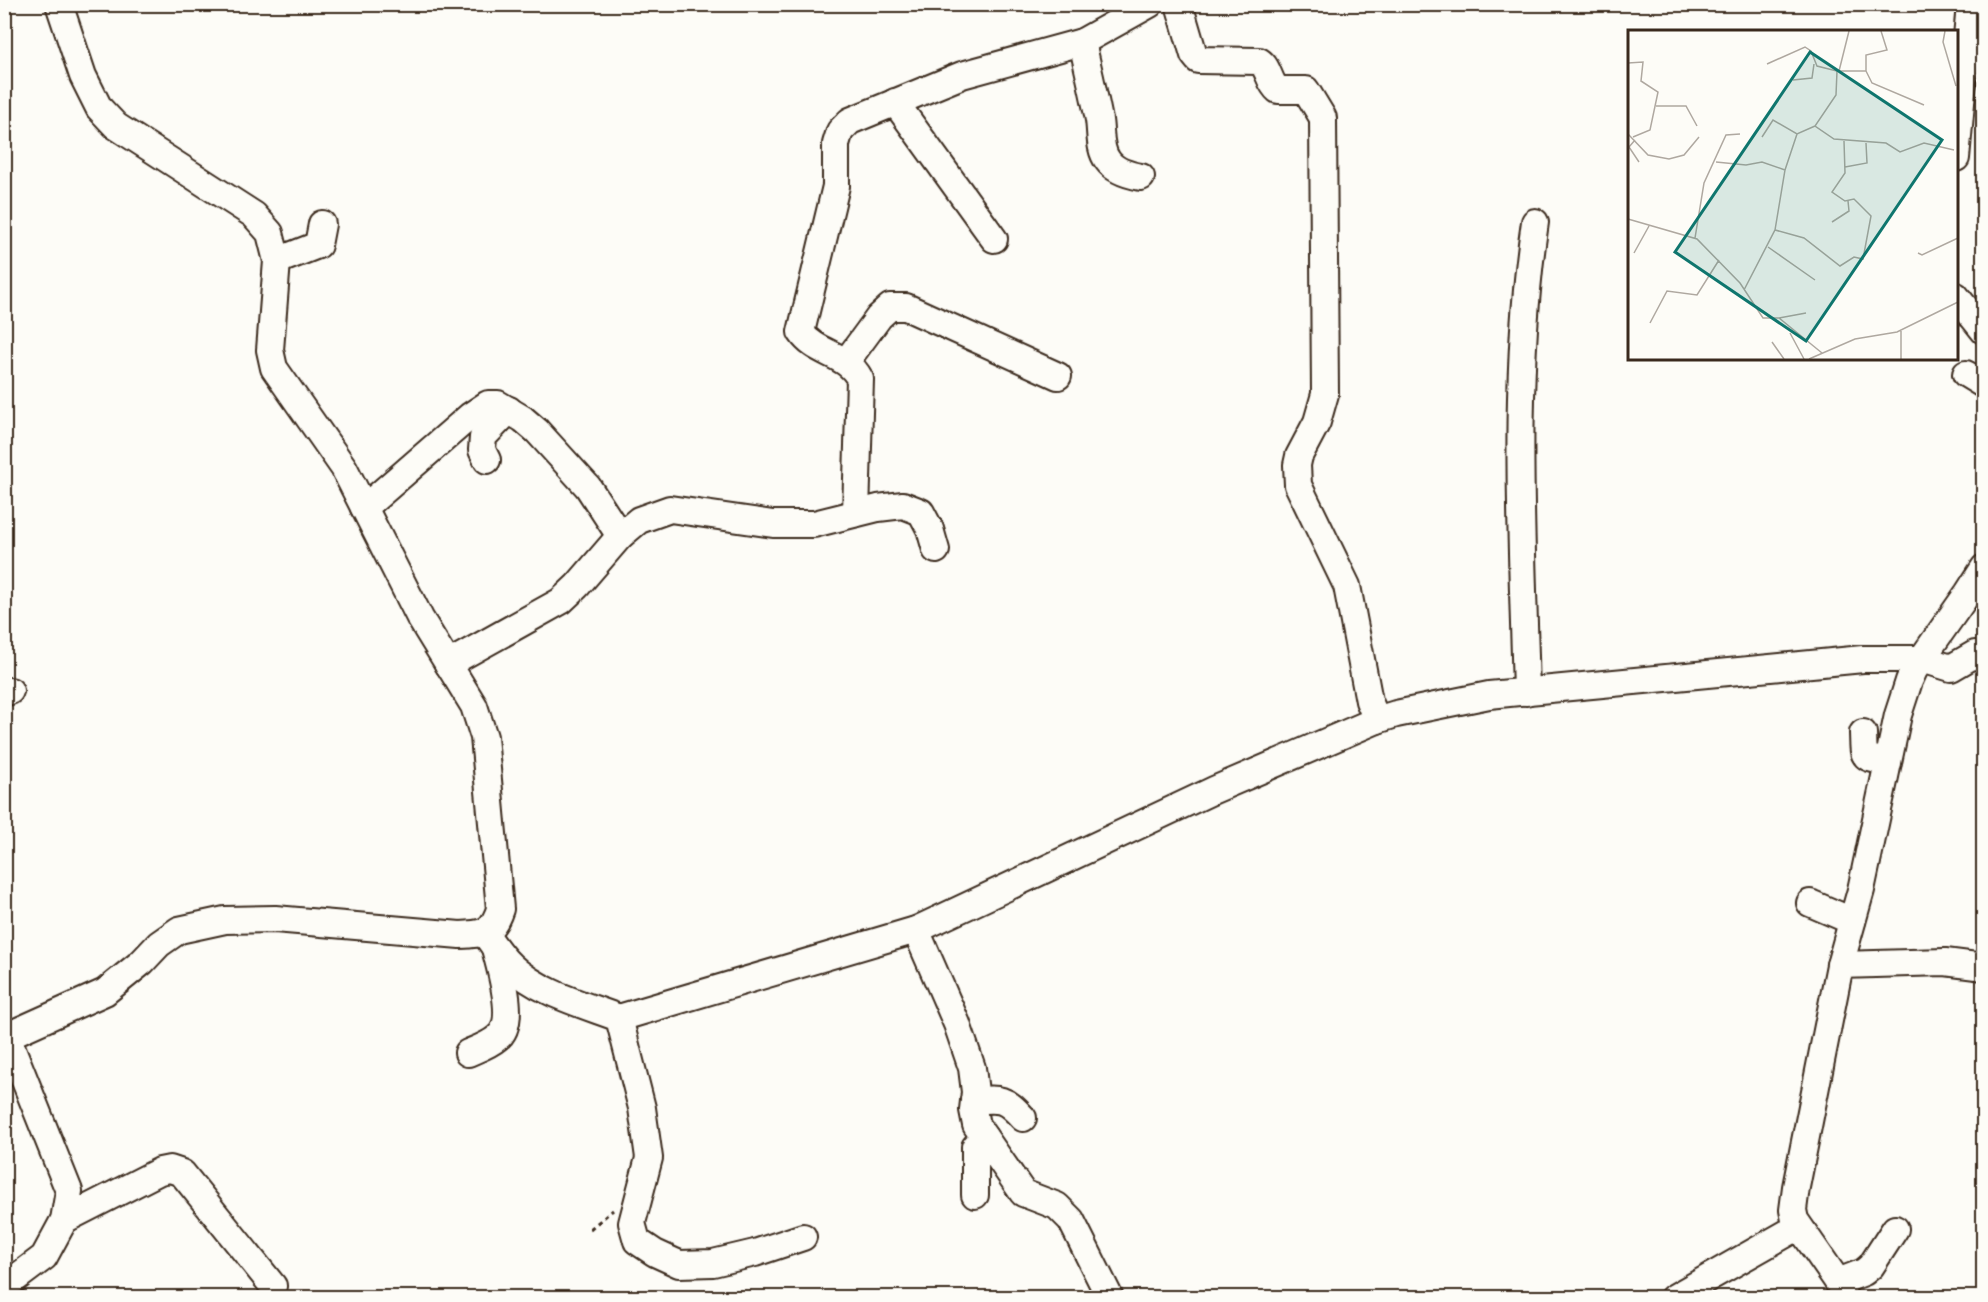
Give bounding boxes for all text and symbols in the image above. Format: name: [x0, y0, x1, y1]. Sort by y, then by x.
inset map: [1628, 30, 1958, 360]

